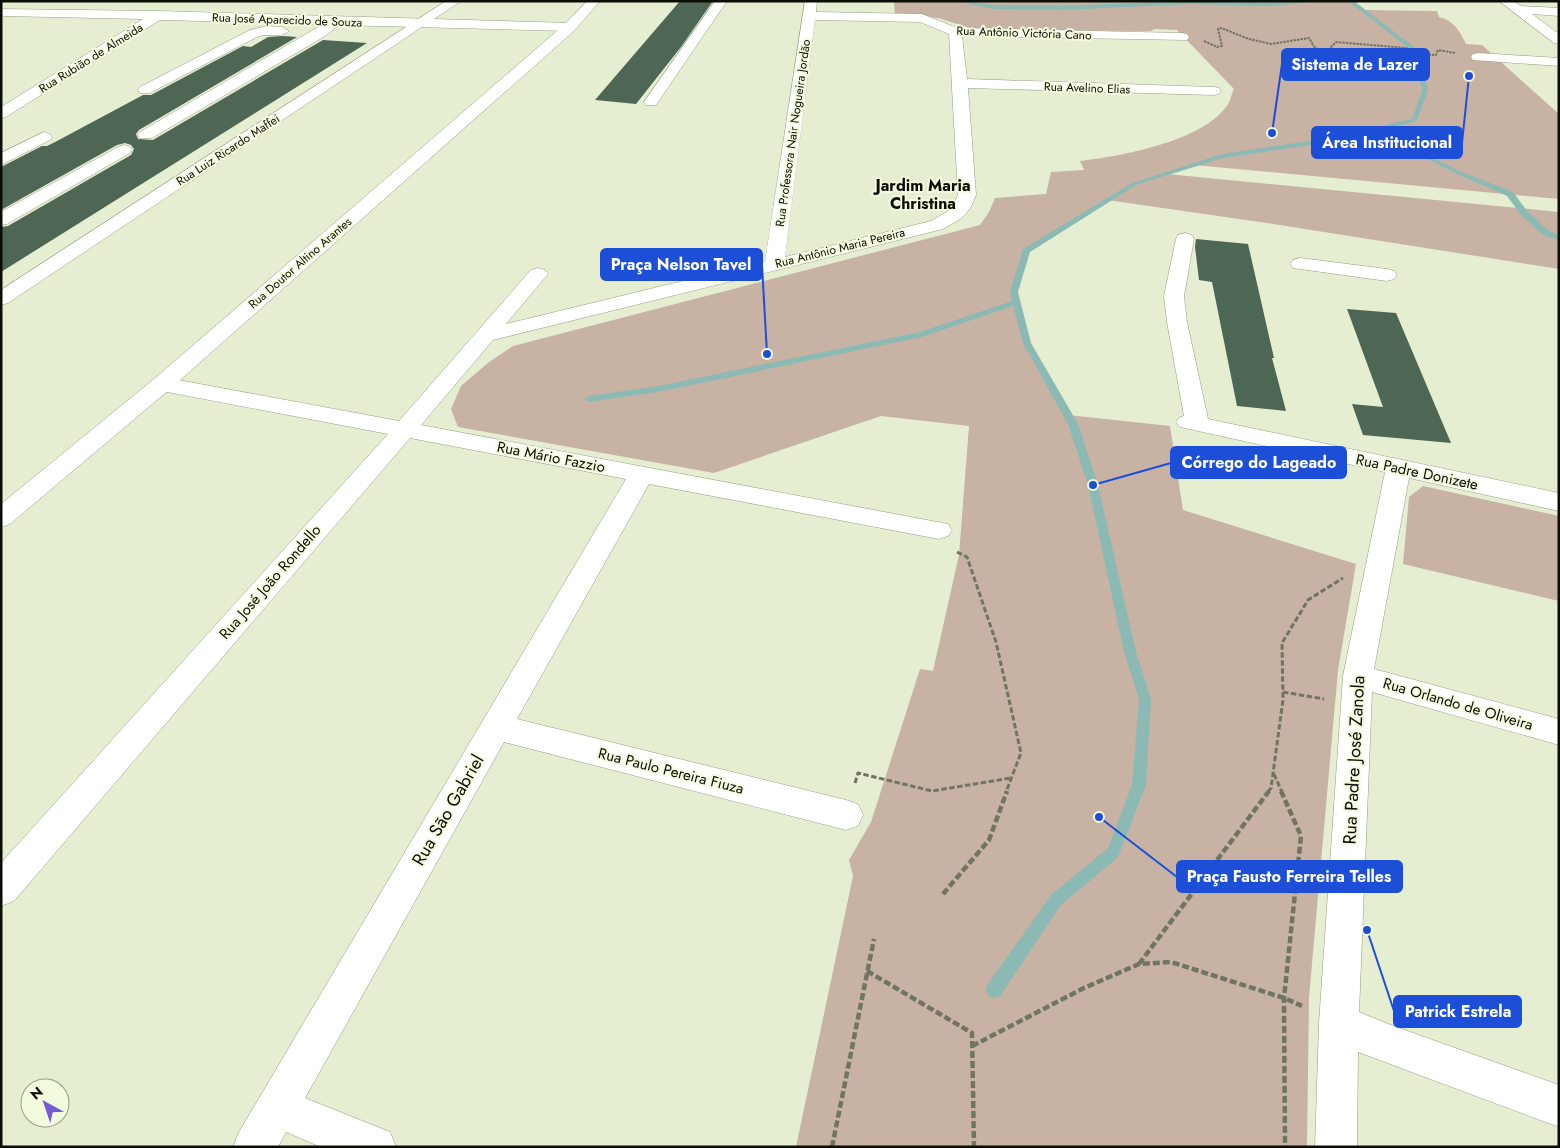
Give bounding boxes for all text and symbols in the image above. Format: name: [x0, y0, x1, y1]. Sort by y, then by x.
street label: Rua José Aparecido de Souza: [212, 8, 363, 32]
street label: Rua Rubião de Almeida: [35, 18, 147, 97]
street label: Rua Antônio Victória Cano: [956, 22, 1092, 44]
street label: Rua Professora Nair Nogueira Jordão: [771, 38, 815, 228]
callout: Sistema de Lazer: [1282, 49, 1429, 80]
text: Sistema de Lazer: [1291, 53, 1419, 76]
street label: Rua Avelino Elias: [1044, 77, 1131, 99]
street label: Rua Luiz Ricardo Maffei: [173, 110, 283, 190]
callout: Área Institucional: [1312, 127, 1462, 158]
text: Área Institucional: [1321, 131, 1452, 154]
district label: Jardim Maria Christina: [872, 174, 971, 215]
street label: Rua Doutor Altino Arantes: [244, 213, 356, 313]
street label: Rua Antônio Maria Pereira: [773, 223, 907, 273]
callout: Praça Nelson Tavel: [601, 249, 762, 280]
text: Praça Nelson Tavel: [611, 253, 751, 276]
street label: Rua Mário Fazzio: [495, 436, 607, 478]
callout: Córrego do Lageado: [1171, 447, 1346, 478]
street label: Rua Padre Donizete: [1354, 448, 1480, 496]
text: Córrego do Lageado: [1182, 451, 1336, 474]
street label: Rua José João Rondello: [214, 520, 326, 644]
street label: Rua Orlando de Oliveira: [1380, 672, 1536, 736]
street label: Rua Padre José Zanola: [1337, 675, 1371, 845]
street label: Rua Paulo Pereira Fiuza: [596, 742, 746, 800]
street label: Rua São Gabriel: [406, 750, 490, 870]
callout: Praça Fausto Ferreira Telles: [1177, 861, 1402, 892]
text: Praça Fausto Ferreira Telles: [1187, 865, 1391, 888]
callout: Patrick Estrela: [1394, 996, 1521, 1027]
text: Patrick Estrela: [1405, 1000, 1511, 1023]
north arrow: [20, 1078, 70, 1128]
text: N: [26, 1082, 47, 1104]

